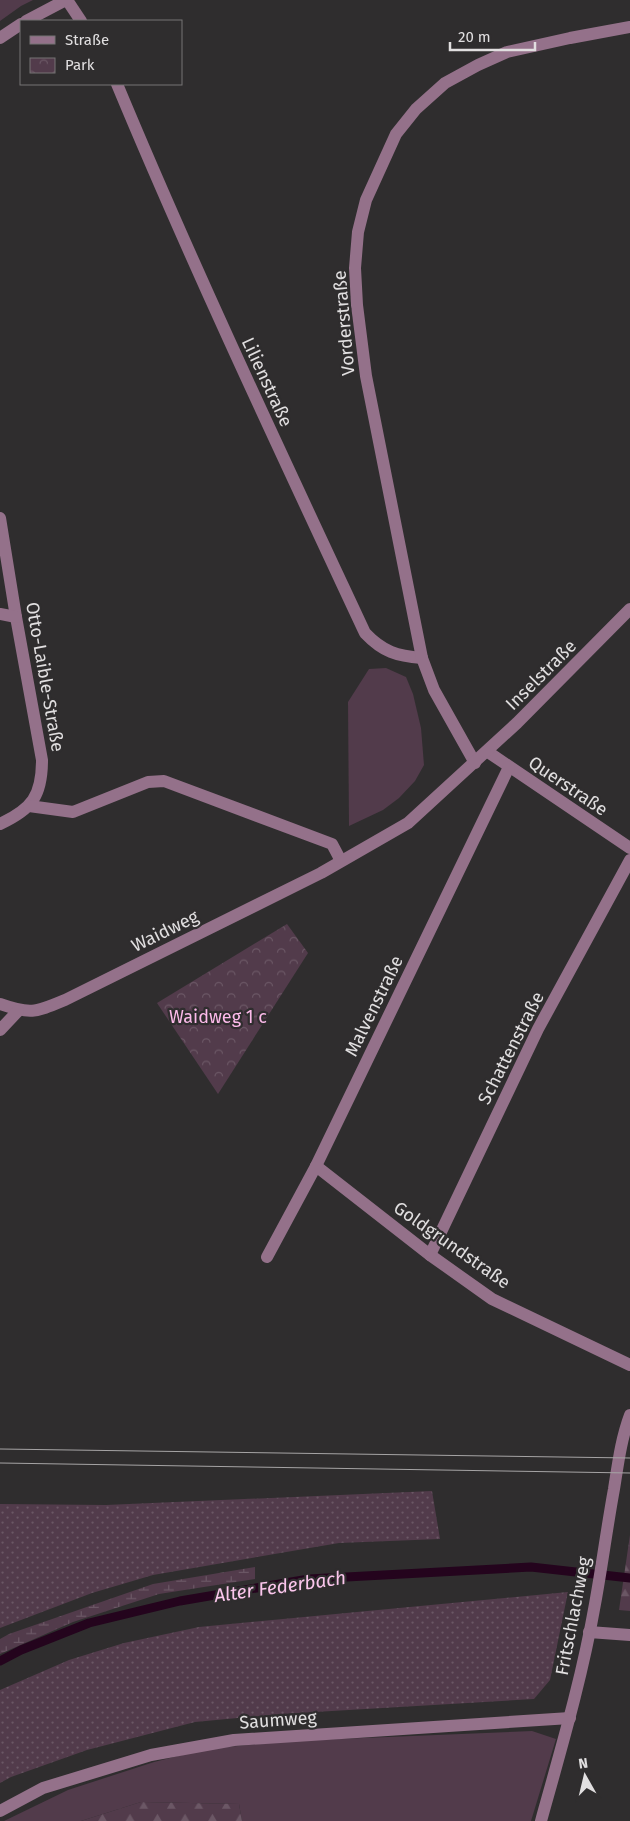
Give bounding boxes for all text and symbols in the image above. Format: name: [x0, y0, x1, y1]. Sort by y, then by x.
legend: [20, 20, 182, 85]
scale bar: [450, 20, 535, 52]
text: 20 m: [458, 28, 491, 46]
text: Straße: [65, 31, 109, 49]
text: Park: [65, 56, 95, 74]
street label: Vorderstraße: [328, 270, 360, 376]
street label: Lilienstraße: [237, 334, 297, 430]
street label: Otto-Laible-Straße: [21, 600, 69, 754]
street label: Inselstraße: [501, 635, 581, 715]
street label: Querstraße: [524, 751, 612, 821]
street label: Waidweg: [128, 905, 203, 957]
street label: Malvenstraße: [340, 952, 408, 1060]
street label: Schattenstraße: [473, 988, 549, 1108]
park label: Waidweg 1 c: [169, 1006, 267, 1028]
street label: Goldgrundstraße: [389, 1197, 515, 1293]
street label: Fritschlachweg: [551, 1554, 595, 1677]
water label: Alter Federbach: [212, 1566, 347, 1607]
street label: Saumweg: [239, 1706, 318, 1734]
north arrow: [560, 1751, 610, 1801]
text: N: [577, 1755, 589, 1773]

